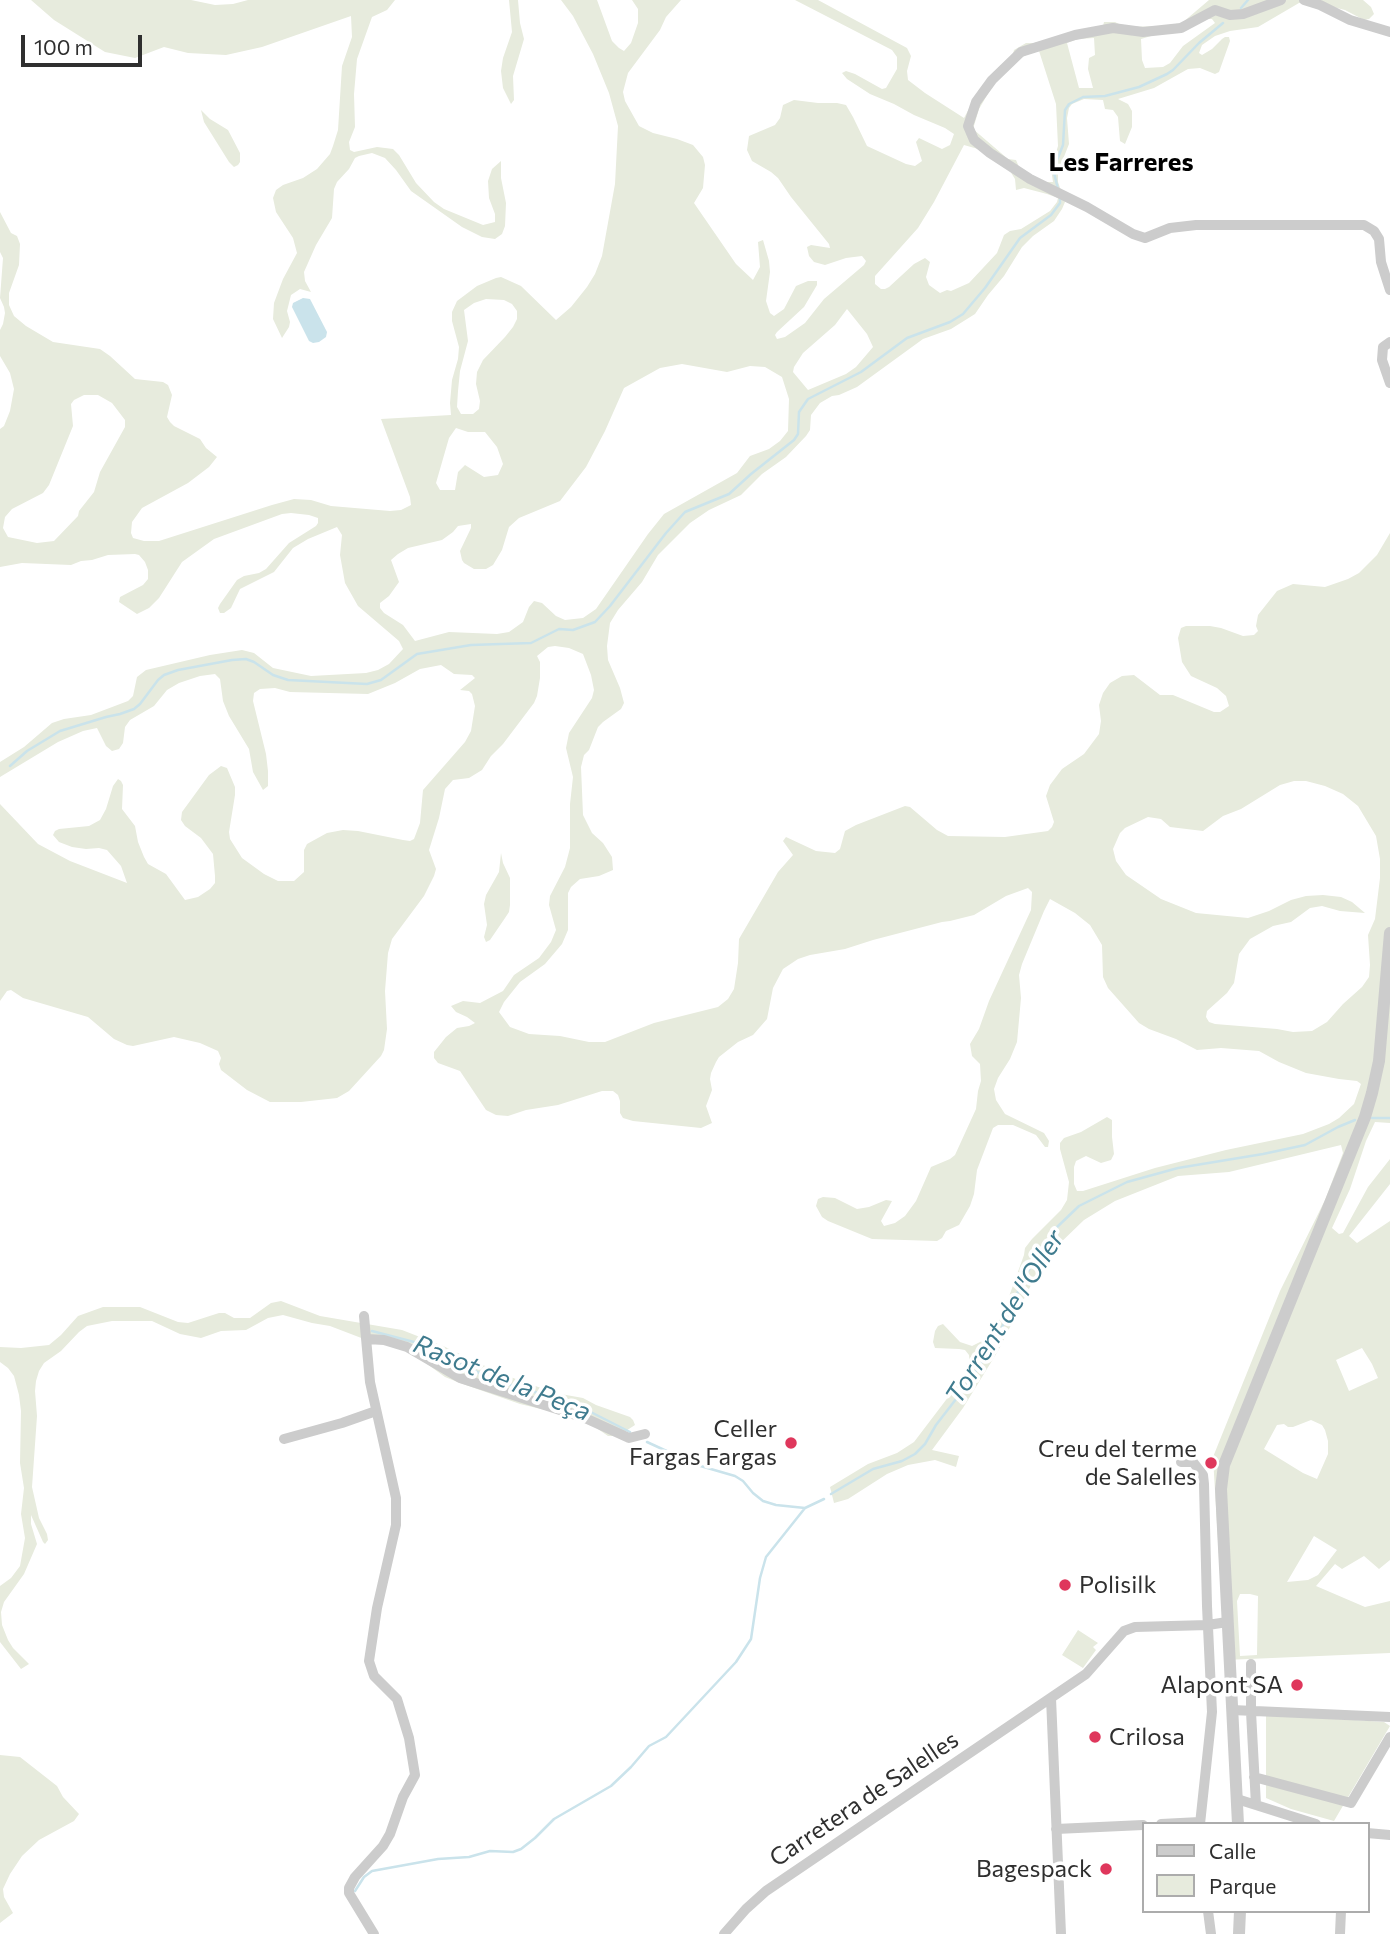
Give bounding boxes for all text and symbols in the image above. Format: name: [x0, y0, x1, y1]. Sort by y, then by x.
scale bar: [24, 21, 145, 65]
text: 100 m: [34, 34, 93, 59]
district label: Les Farreres: [1049, 146, 1193, 178]
water label: Torrent de l'Oller: [939, 1224, 1071, 1410]
water label: Rasot de la Peça: [409, 1328, 595, 1428]
place label: Celler Fargas Fargas: [629, 1415, 777, 1471]
marker: Celler Fargas Fargas: [783, 1435, 799, 1451]
place label: Creu del terme de Salelles: [1038, 1435, 1197, 1491]
marker: Creu del terme de Salelles: [1203, 1455, 1219, 1471]
place label: Polisilk: [1079, 1571, 1156, 1599]
marker: Polisilk: [1057, 1577, 1073, 1593]
place label: Alapont SA: [1160, 1671, 1283, 1699]
marker: Alapont SA: [1289, 1677, 1305, 1693]
place label: Crilosa: [1109, 1723, 1185, 1751]
street label: Carretera de Salelles: [764, 1725, 964, 1873]
marker: Crilosa: [1087, 1729, 1103, 1745]
legend: [1142, 1822, 1369, 1913]
text: Calle: [1209, 1838, 1256, 1863]
place label: Bagespack: [976, 1855, 1092, 1883]
marker: Bagespack: [1098, 1861, 1114, 1877]
text: Parque: [1209, 1873, 1276, 1898]

